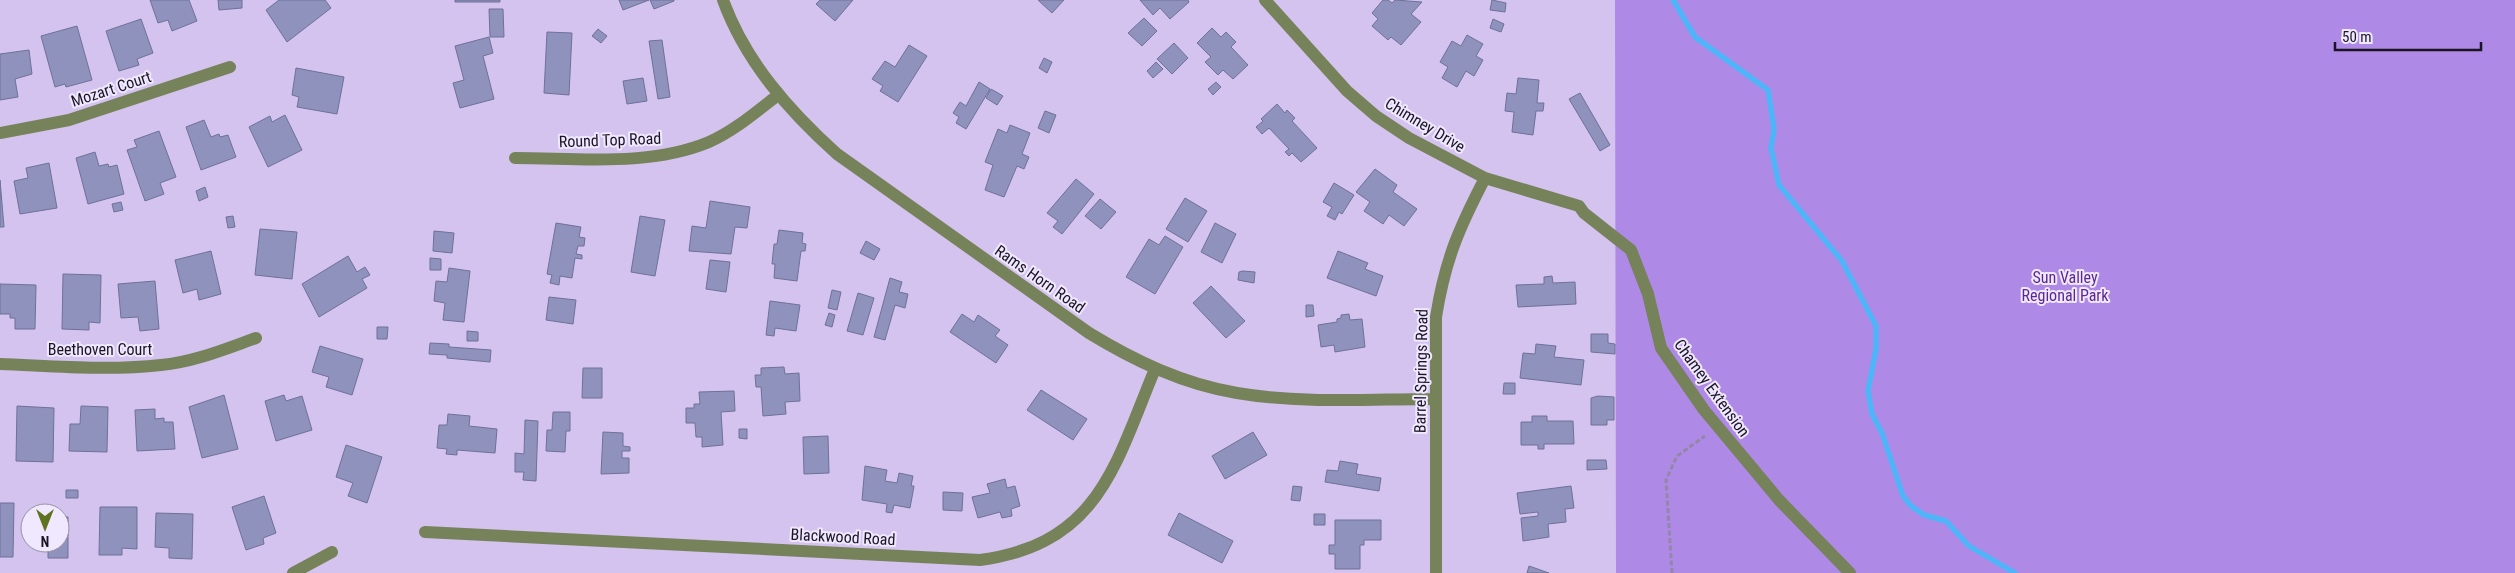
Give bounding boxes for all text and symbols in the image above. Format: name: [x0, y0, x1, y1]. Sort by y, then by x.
scale bar: [2335, 20, 2481, 52]
text: 50 m: [2342, 28, 2372, 46]
street label: Mozart Court: [69, 67, 154, 111]
street label: Chimney Drive: [1382, 94, 1468, 156]
street label: Round Top Road: [558, 129, 662, 151]
street label: Rams Horn Road: [991, 241, 1089, 317]
park label: Sun Valley Regional Park: [2022, 268, 2109, 305]
street label: Barrel Springs Road: [1410, 309, 1432, 433]
street label: Chamey Extension: [1670, 336, 1754, 440]
street label: Beethoven Court: [48, 340, 153, 359]
north arrow: [20, 503, 70, 553]
street label: Blackwood Road: [790, 525, 896, 549]
text: N: [41, 533, 49, 549]

